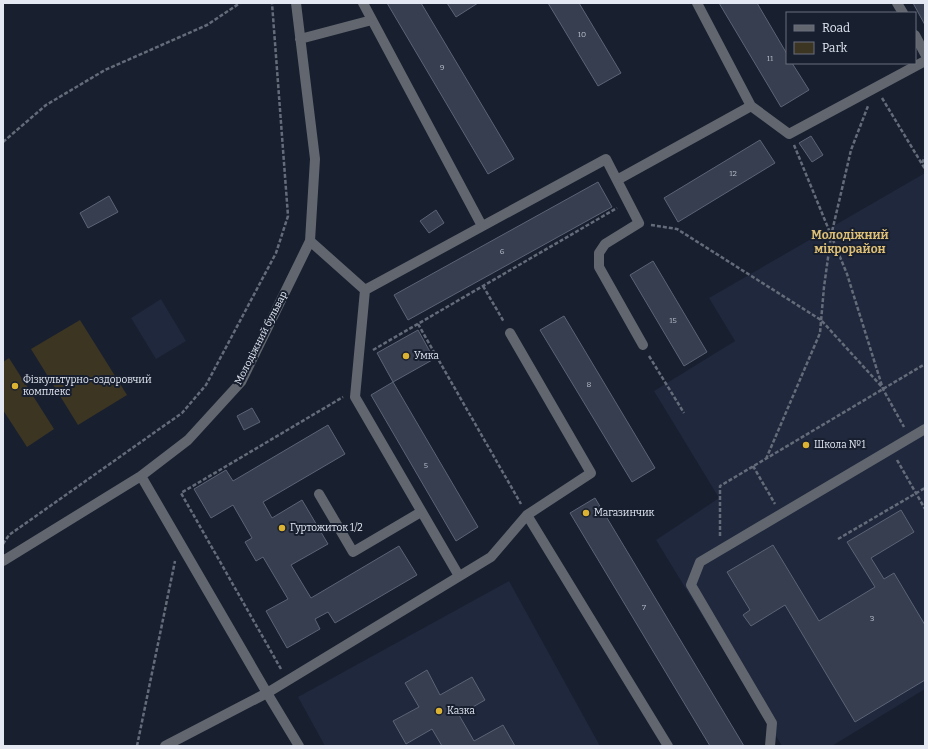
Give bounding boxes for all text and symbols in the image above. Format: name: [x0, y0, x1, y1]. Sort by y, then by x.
legend: [786, 12, 916, 64]
text: Road: [822, 21, 850, 35]
house number: 10: [578, 30, 586, 39]
text: Park: [822, 41, 848, 55]
house number: 11: [767, 54, 774, 63]
house number: 9: [440, 63, 445, 72]
house number: 12: [729, 169, 737, 178]
district label: Молодіжний мікрорайон: [811, 228, 889, 256]
house number: 6: [500, 247, 505, 256]
street label: Молодіжний бульвар: [231, 289, 290, 387]
house number: 15: [669, 316, 677, 325]
place label: Умка: [414, 350, 439, 362]
marker: Умка: [401, 351, 411, 361]
place label: Фізкультурно-оздоровчий комплекс: [23, 374, 152, 398]
house number: 8: [587, 380, 592, 389]
marker: Фізкультурно-оздоровчий комплекс: [10, 381, 20, 391]
place label: Школа №1: [814, 439, 865, 451]
marker: Школа №1: [801, 440, 811, 450]
house number: 5: [424, 461, 428, 470]
place label: Магазинчик: [594, 507, 655, 519]
marker: Магазинчик: [581, 508, 591, 518]
place label: Гуртожиток 1/2: [290, 522, 363, 534]
marker: Гуртожиток 1/2: [277, 523, 287, 533]
house number: 7: [642, 603, 646, 612]
house number: 3: [870, 614, 875, 623]
place label: Казка: [447, 705, 475, 717]
marker: Казка: [434, 706, 444, 716]

